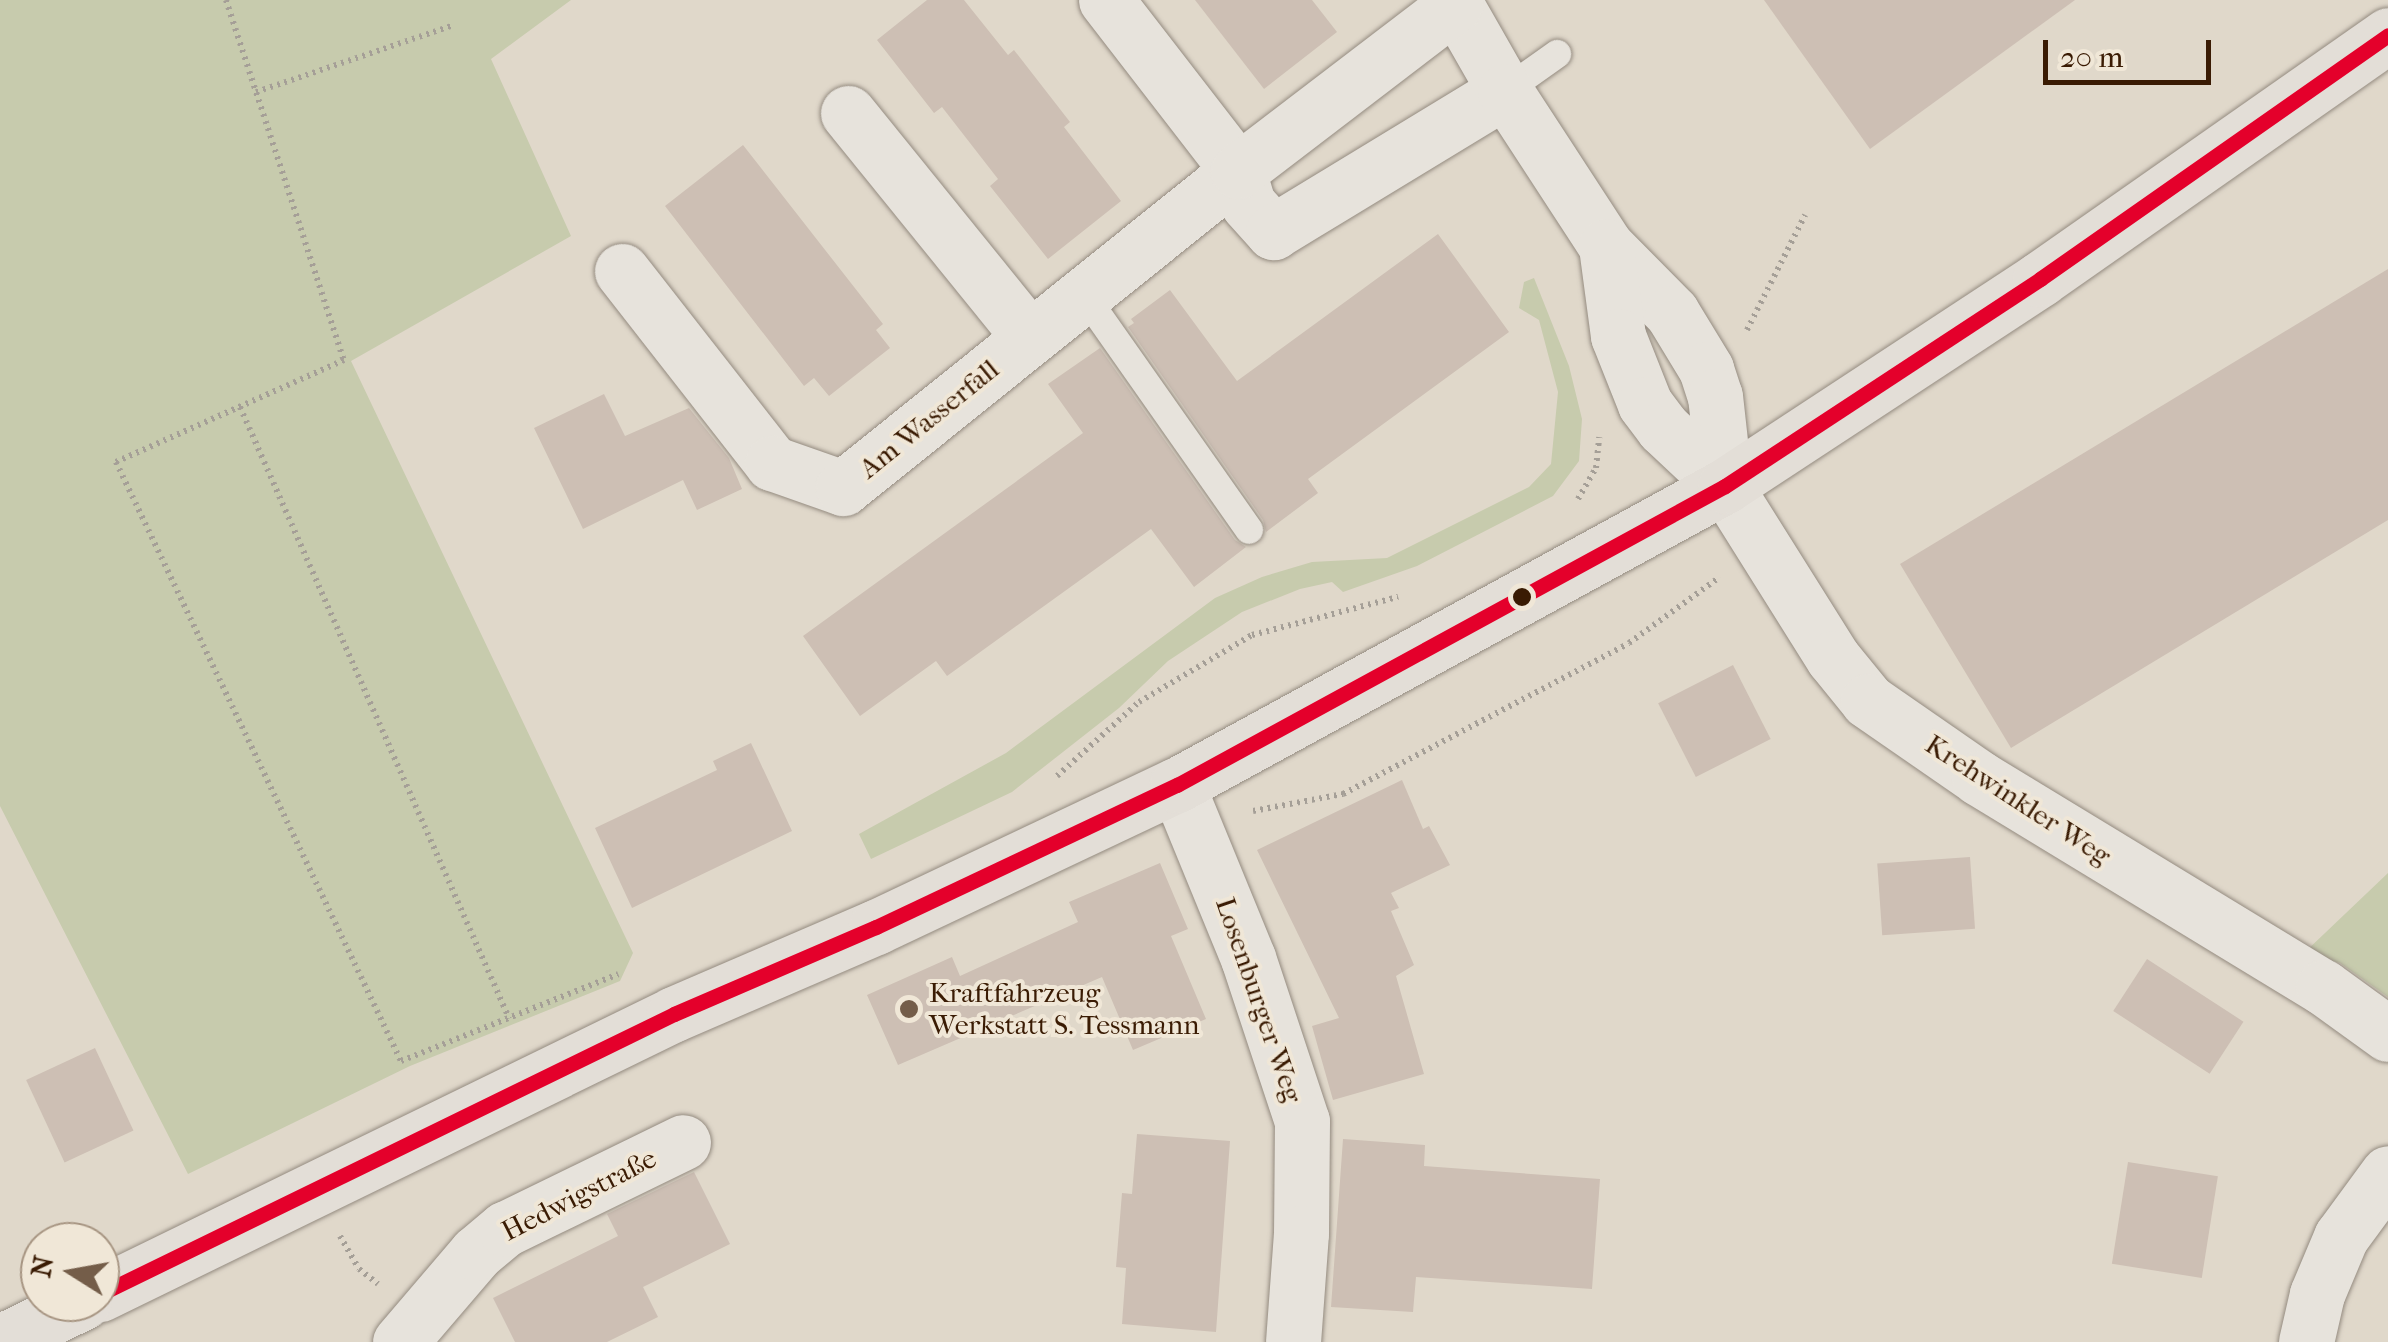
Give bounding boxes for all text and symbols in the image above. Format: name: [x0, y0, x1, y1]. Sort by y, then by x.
scale bar: [2048, 20, 2216, 82]
text: 20 m: [2060, 40, 2123, 75]
street label: Am Wasserfall: [852, 352, 1006, 486]
unlabelled marker: [1512, 587, 1532, 607]
street label: Krehwinkler Weg: [1919, 727, 2117, 873]
street label: Losenburger Weg: [1208, 893, 1310, 1107]
place label: Kraftfahrzeug Werkstatt S. Tessmann: [929, 976, 1199, 1042]
marker: Kraftfahrzeug Werkstatt S. Tessmann: [898, 998, 920, 1020]
street label: Hedwigstraße: [496, 1142, 662, 1248]
north arrow: [20, 1222, 120, 1322]
text: N: [24, 1253, 60, 1280]

